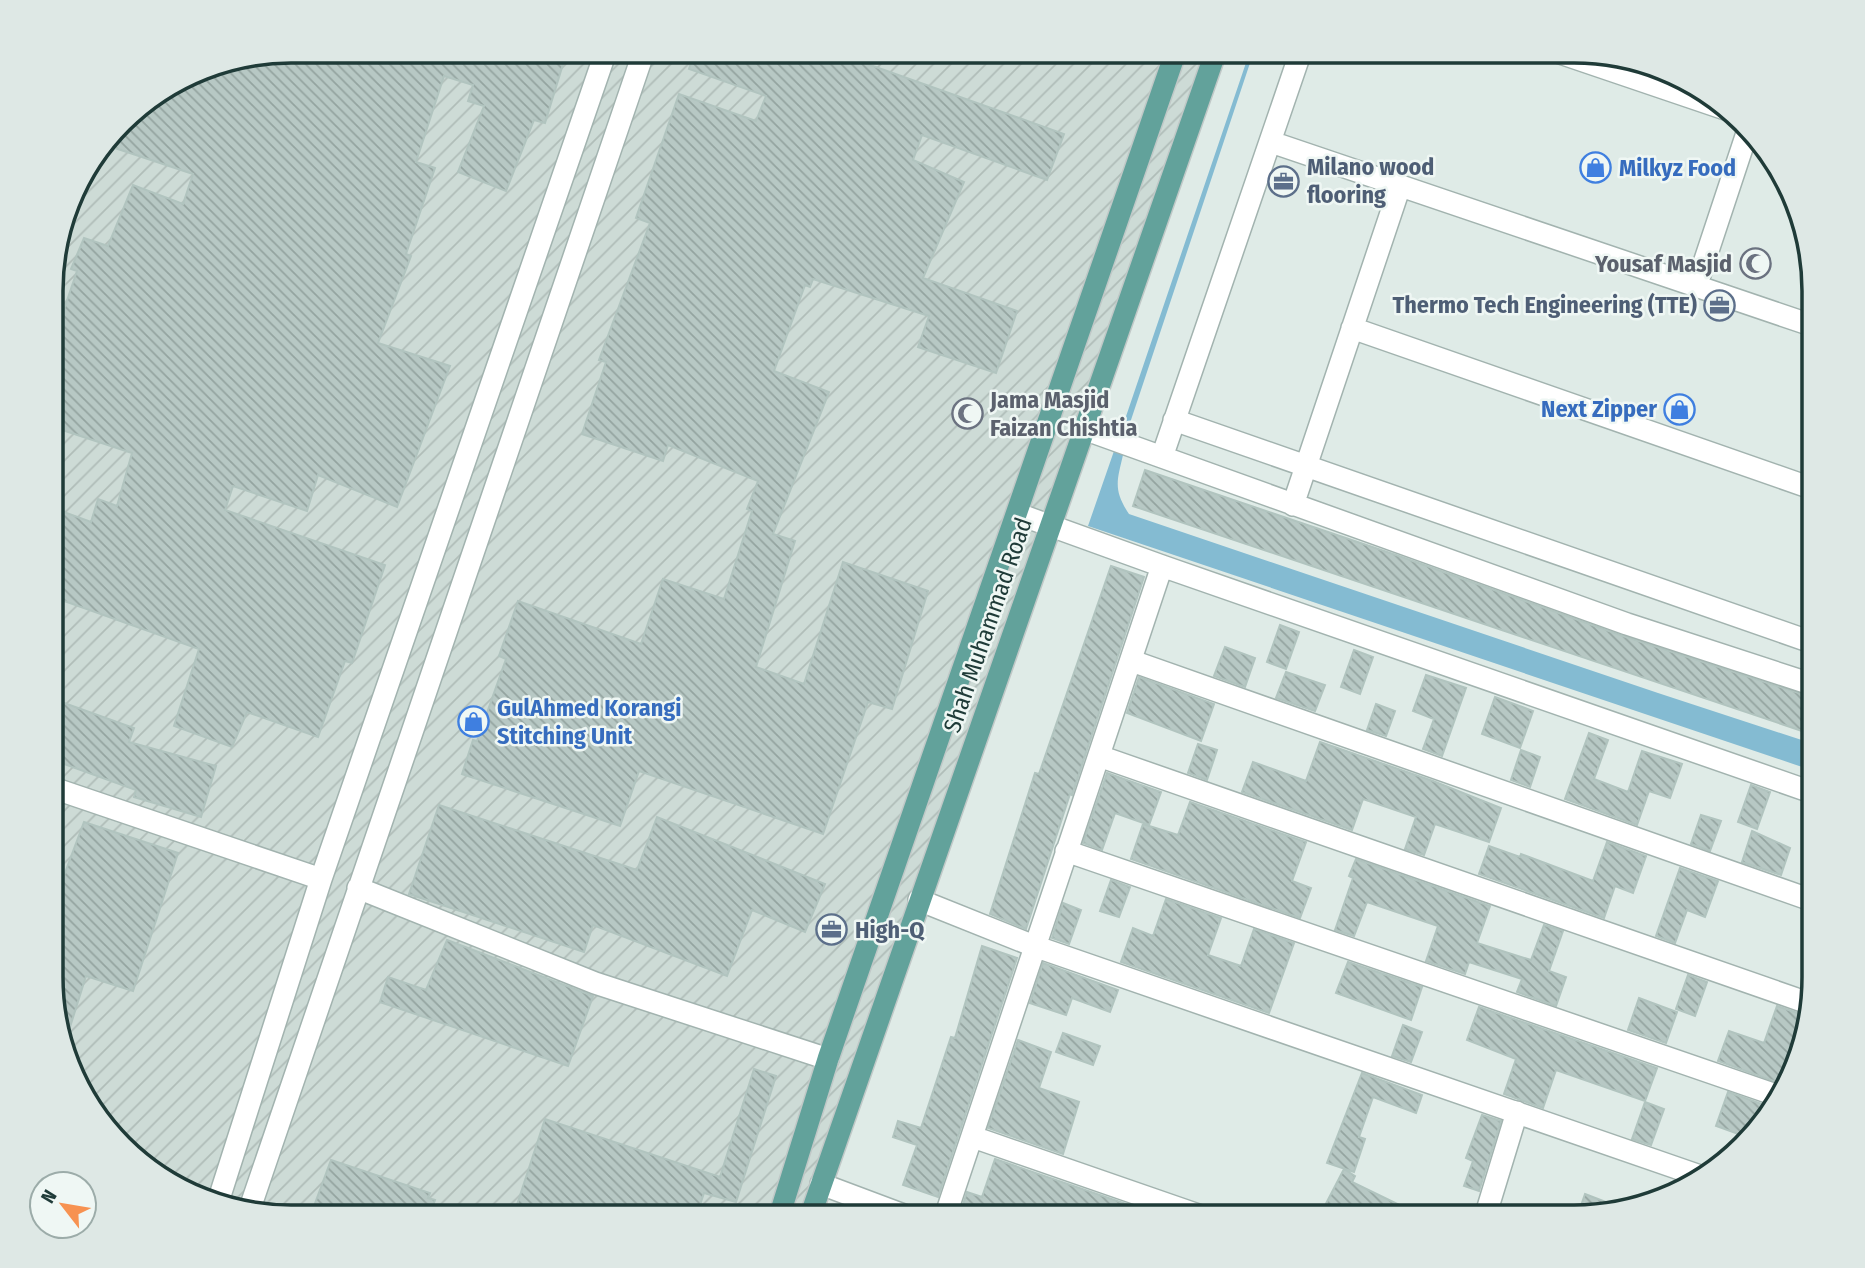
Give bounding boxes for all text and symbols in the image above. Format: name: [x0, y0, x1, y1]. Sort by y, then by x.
shop icon: Milkyz Food: [1579, 151, 1613, 185]
place label: Milano wood flooring: [1307, 153, 1434, 209]
place label: Milkyz Food: [1619, 154, 1736, 182]
office icon: Milano wood flooring: [1267, 164, 1301, 198]
mosque icon: Yousaf Masjid: [1738, 247, 1772, 281]
place label: Yousaf Masjid: [1594, 250, 1732, 278]
office icon: Thermo Tech Engineering (TTE): [1703, 288, 1737, 322]
place label: Thermo Tech Engineering (TTE): [1392, 291, 1697, 319]
place label: Jama Masjid Faizan Chishtia: [989, 386, 1137, 442]
shop icon: Next Zipper: [1663, 392, 1697, 426]
place label: Next Zipper: [1541, 395, 1657, 423]
mosque icon: Jama Masjid Faizan Chishtia: [950, 397, 984, 431]
street label: Shah Muhammad Road: [938, 514, 1038, 736]
place label: GulAhmed Korangi Stitching Unit: [497, 694, 681, 750]
shop icon: GulAhmed Korangi Stitching Unit: [457, 705, 491, 739]
office icon: High-Q: [815, 913, 849, 947]
place label: High-Q: [855, 916, 925, 944]
north arrow: [28, 1170, 98, 1240]
text: N: [36, 1186, 62, 1207]

